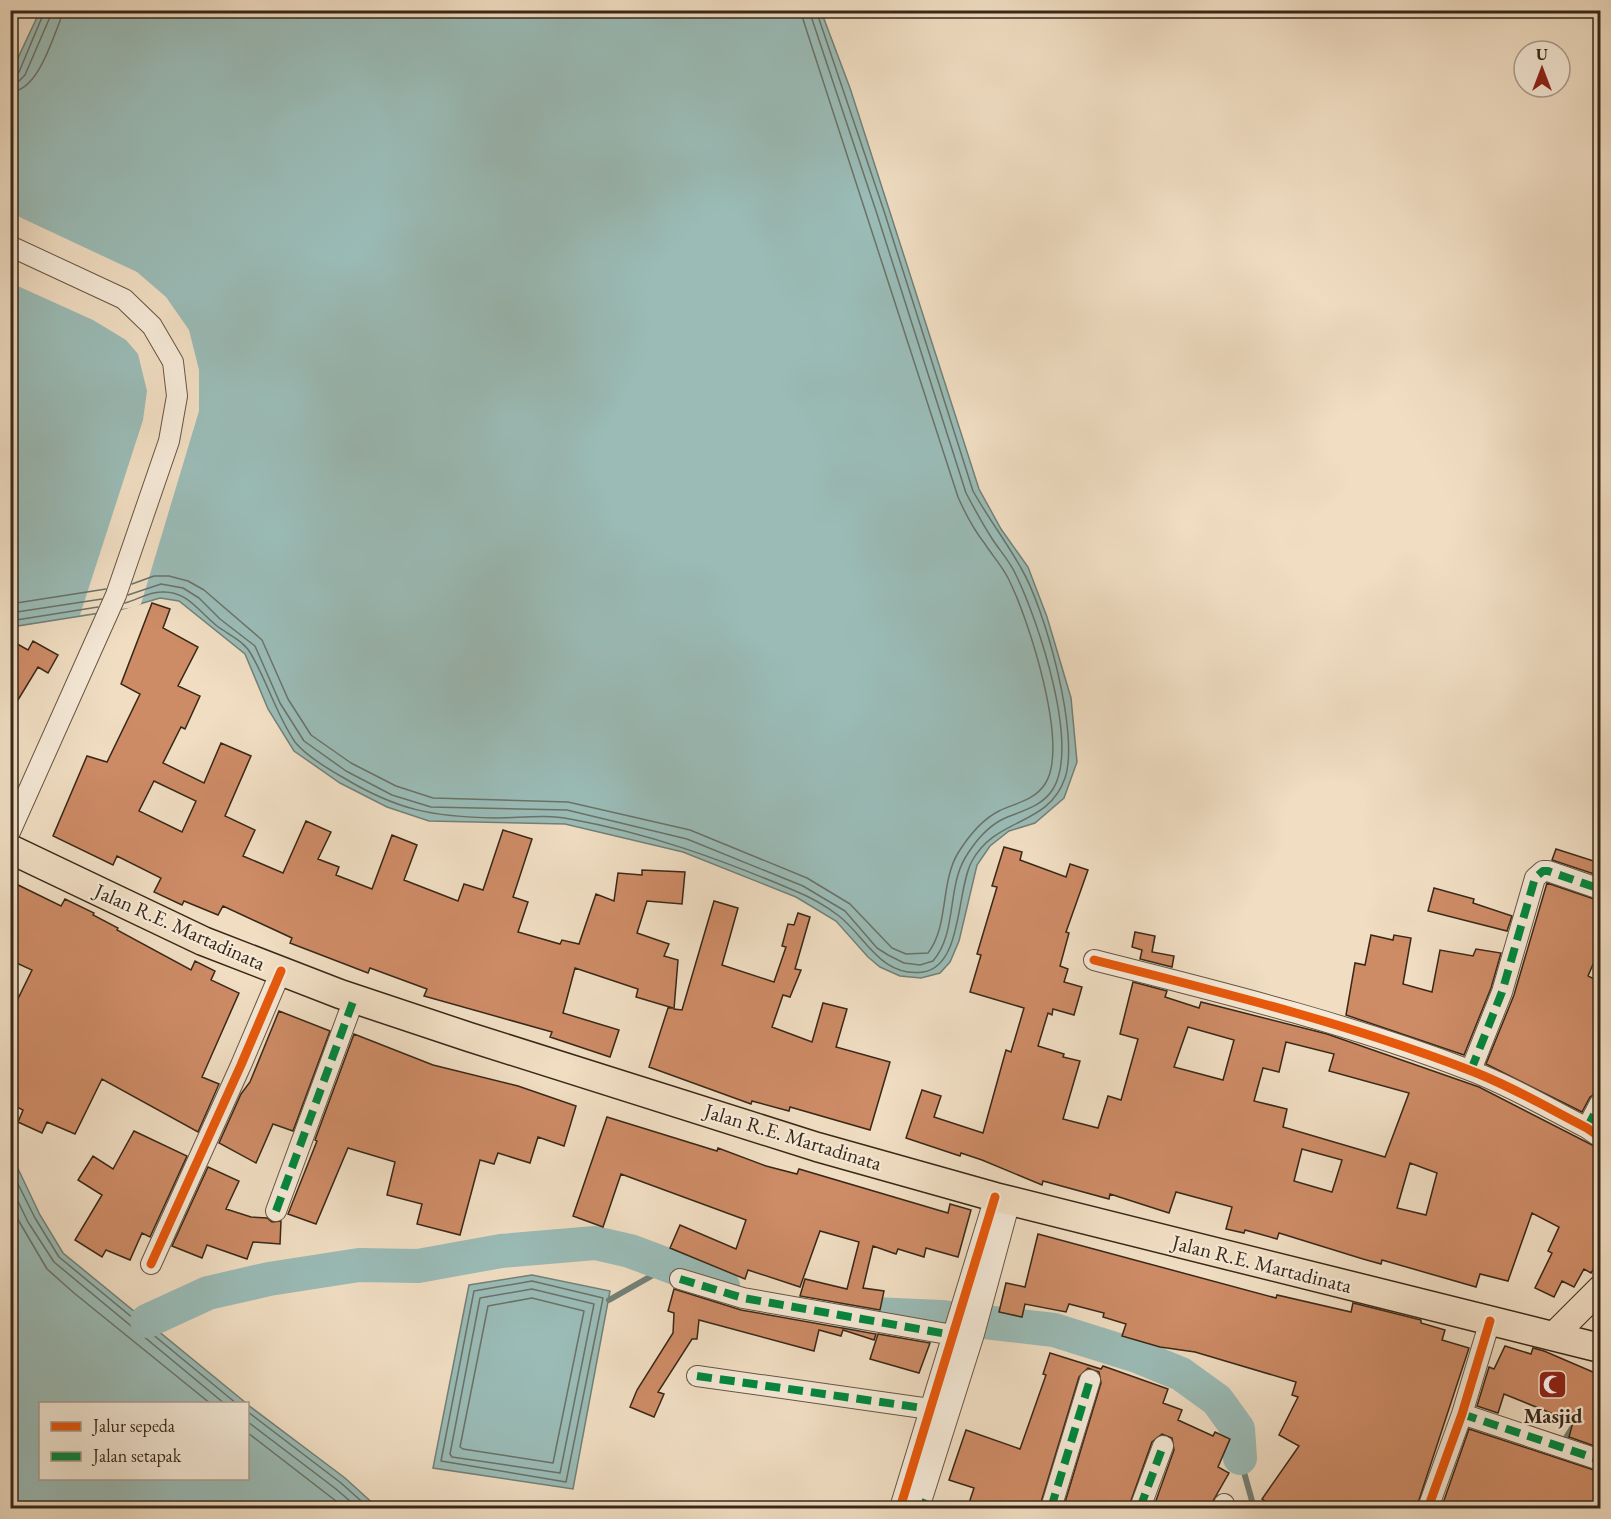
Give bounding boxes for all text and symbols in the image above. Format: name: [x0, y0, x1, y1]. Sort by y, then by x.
north arrow: [1512, 39, 1572, 99]
text: U: [1536, 44, 1548, 65]
street label: Jalan R.E. Martadinata: [89, 876, 270, 977]
street label: Jalan R.E. Martadinata: [699, 1096, 886, 1177]
street label: Jalan R.E. Martadinata: [1168, 1228, 1355, 1299]
mosque icon: Masjid: [1537, 1369, 1569, 1401]
legend: [39, 1402, 249, 1480]
place label: Masjid: [1524, 1402, 1583, 1429]
text: Jalur sepeda: [91, 1414, 176, 1437]
text: Jalan setapak: [91, 1444, 182, 1467]

